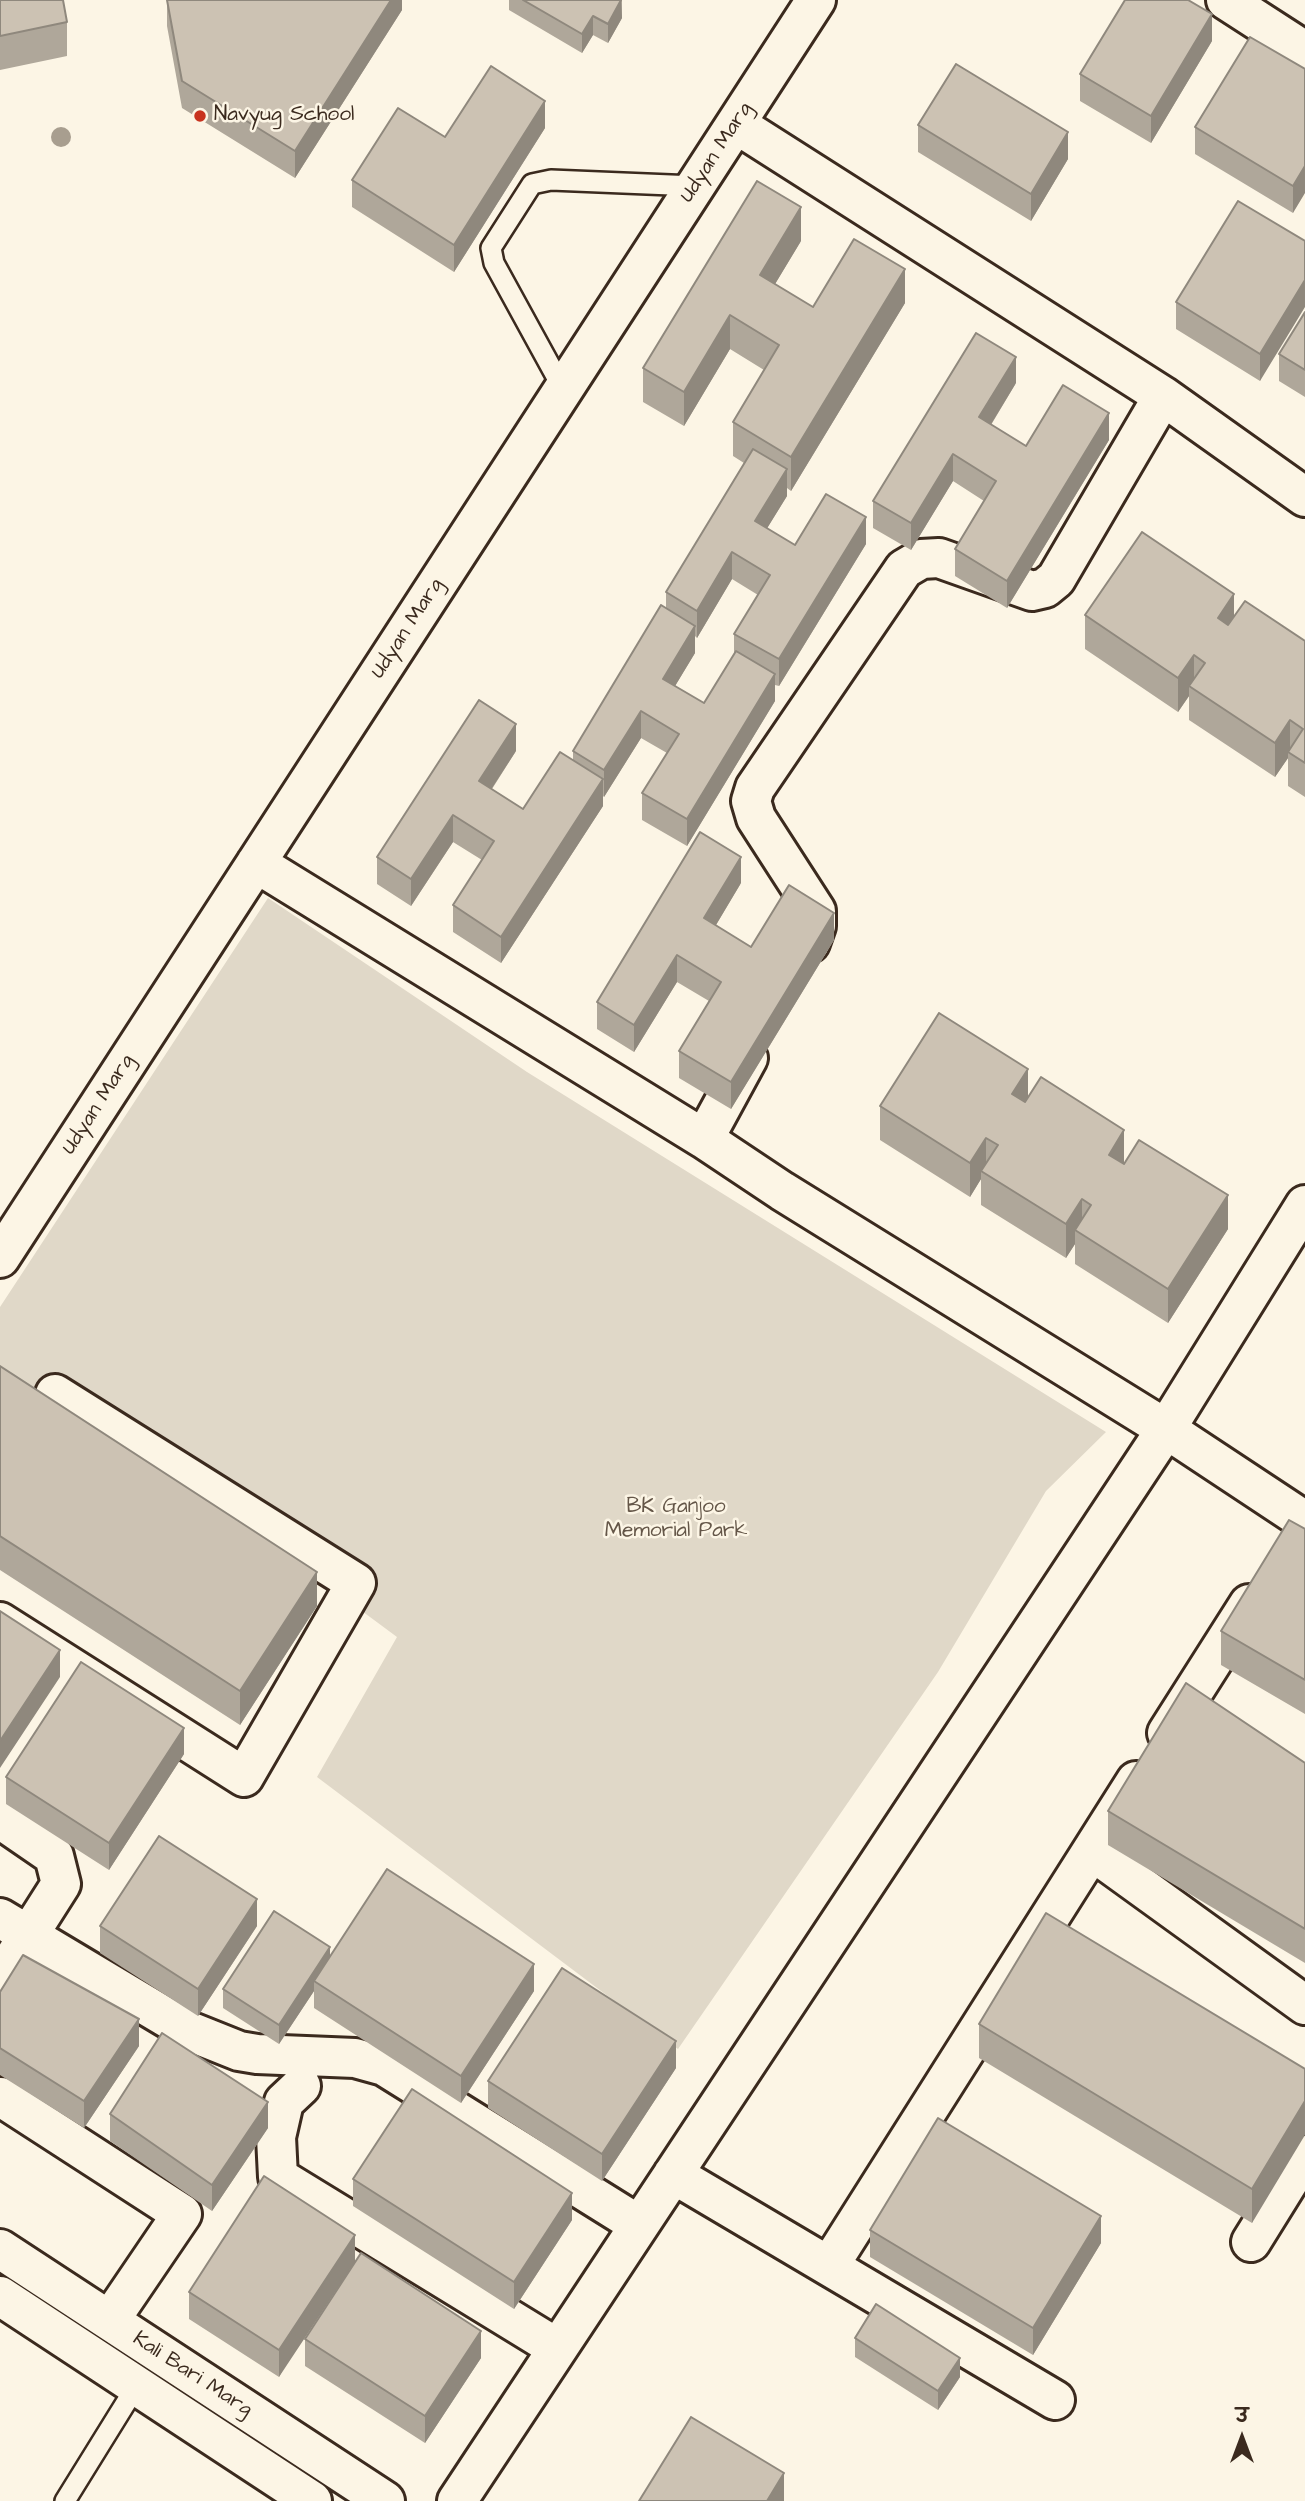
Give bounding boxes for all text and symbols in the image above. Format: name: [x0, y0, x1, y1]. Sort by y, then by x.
street label: Udyan Marg: [675, 98, 759, 208]
place label: Navyug School: [214, 103, 354, 129]
marker: Navyug School: [192, 108, 208, 124]
street label: Udyan Marg: [366, 574, 450, 684]
street label: Udyan Marg: [57, 1050, 141, 1160]
park label: BK Ganjoo Memorial Park: [605, 1495, 747, 1545]
street label: Kali Bari Marg: [127, 2327, 257, 2423]
north arrow: [1207, 2403, 1277, 2473]
text: उ: [1236, 2403, 1248, 2430]

